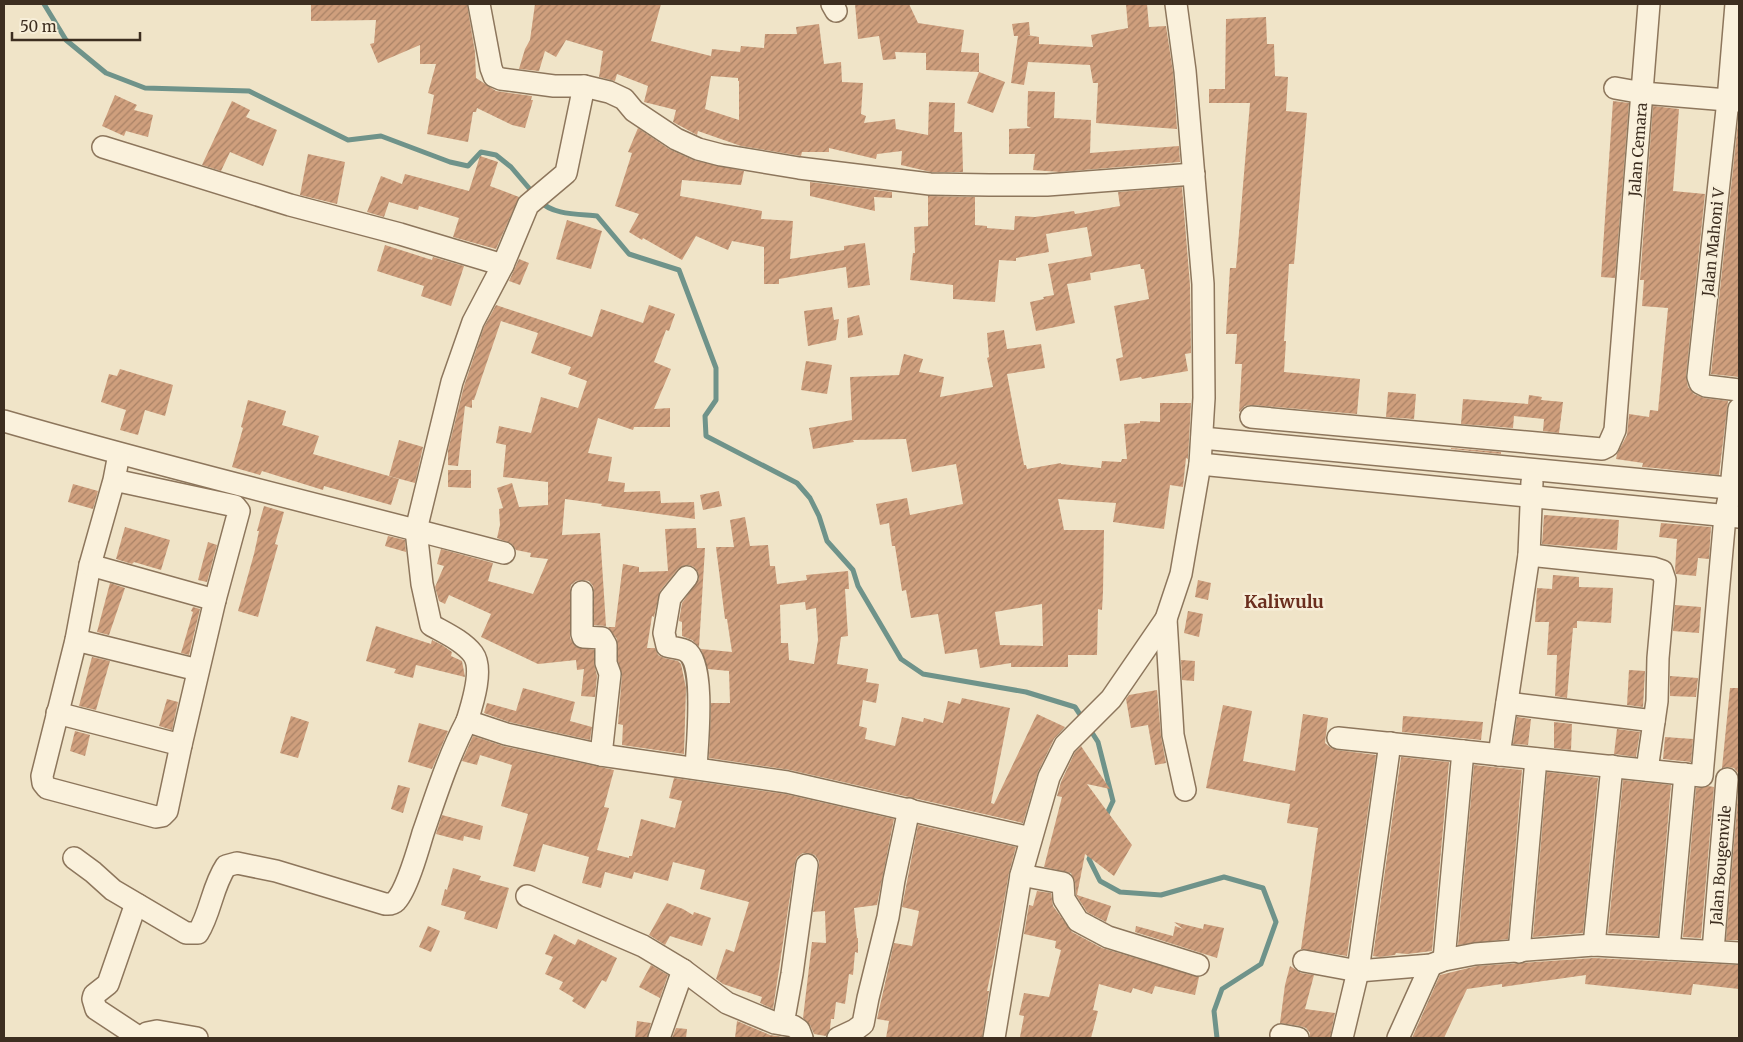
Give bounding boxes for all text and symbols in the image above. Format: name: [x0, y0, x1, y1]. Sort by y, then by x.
scale bar: [12, 10, 140, 42]
text: 50 m: [20, 17, 57, 36]
street label: Jalan Cemara: [1624, 102, 1651, 198]
street label: Jalan Mahoni V: [1698, 186, 1728, 298]
district label: Kaliwulu: [1244, 590, 1324, 613]
street label: Jalan Bougenvile: [1706, 804, 1734, 927]

